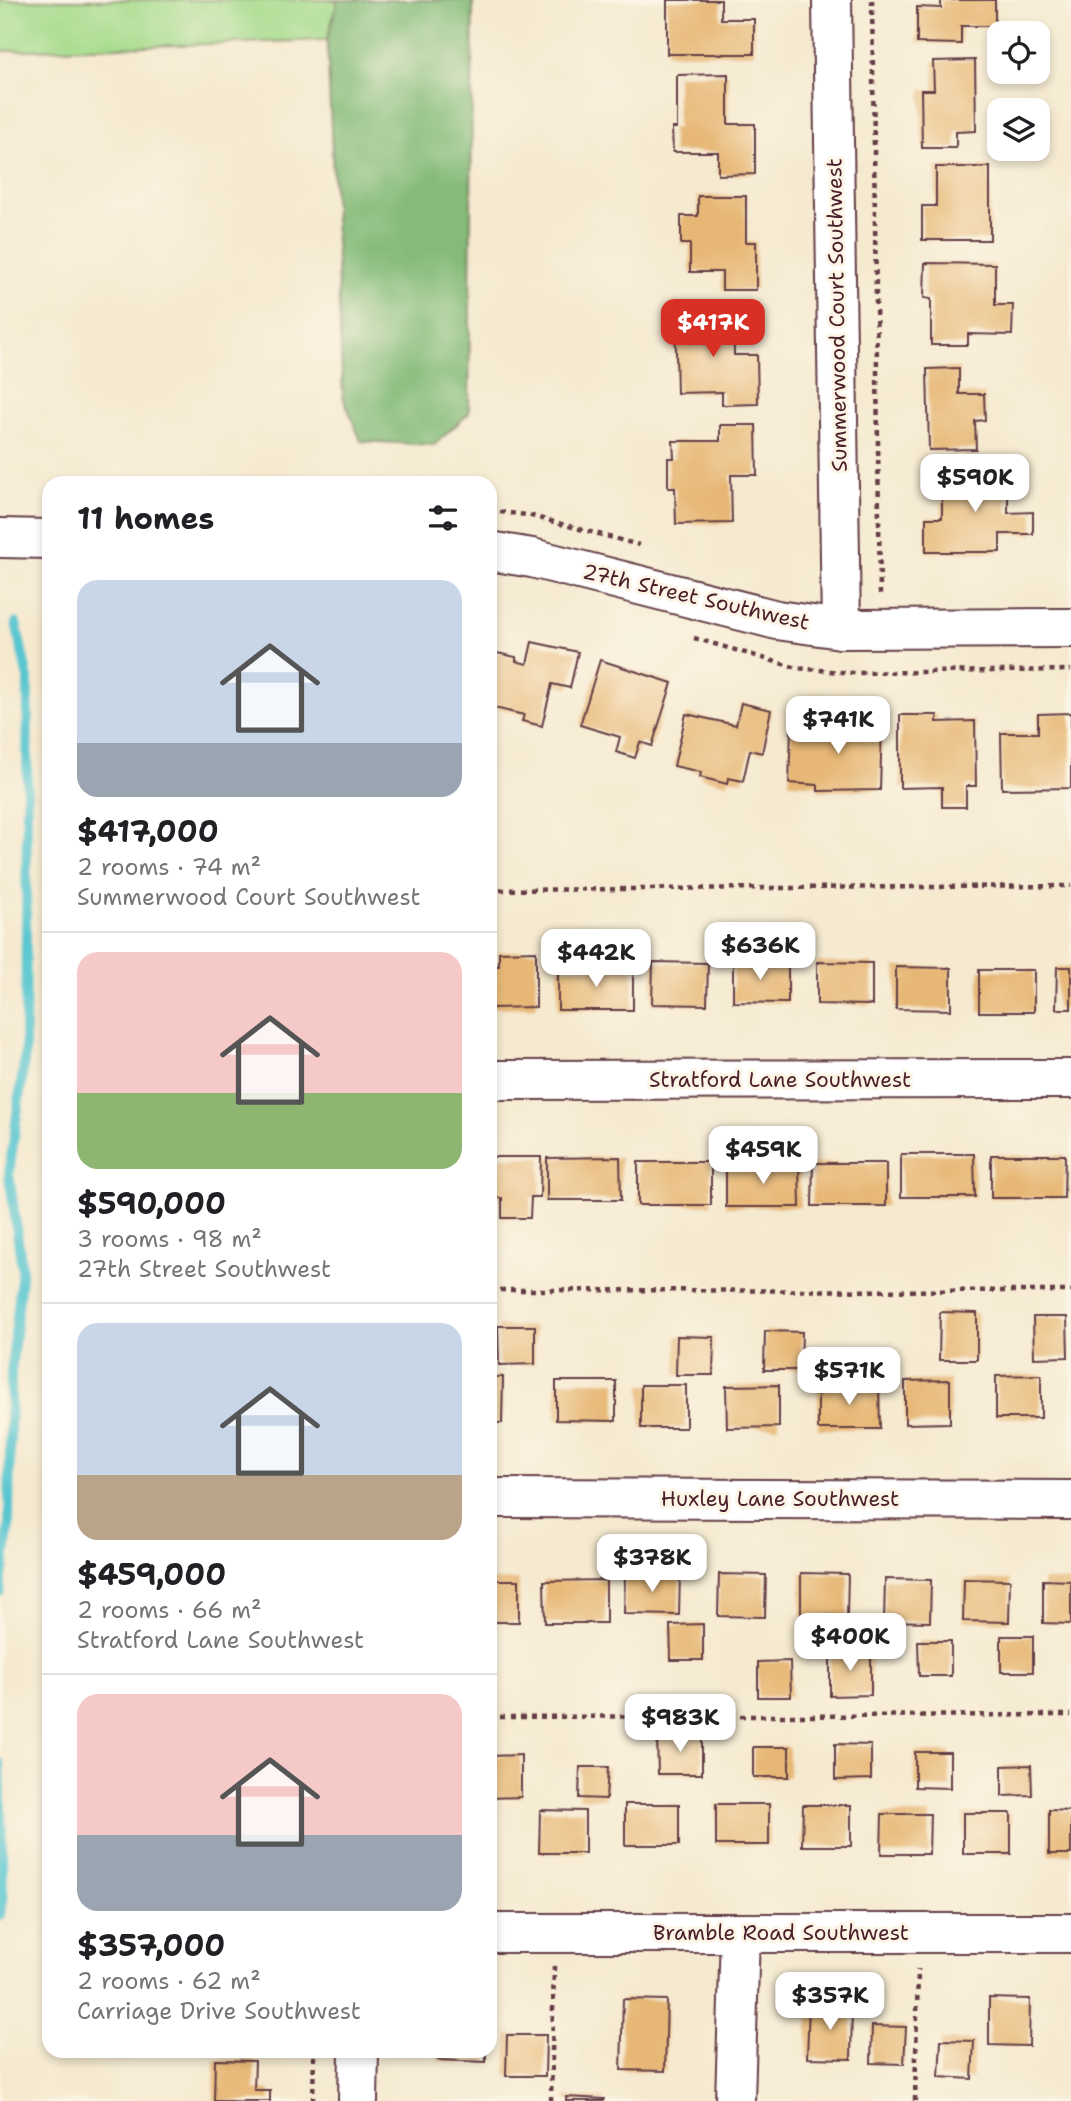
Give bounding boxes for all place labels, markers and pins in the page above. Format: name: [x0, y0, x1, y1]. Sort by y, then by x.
pin: $417K: [664, 300, 762, 359]
pin: $590K: [926, 454, 1024, 514]
pin: $741K: [789, 696, 887, 756]
pin: $636K: [711, 922, 809, 982]
pin: $442K: [547, 930, 645, 989]
pin: $459K: [714, 1126, 812, 1186]
pin: $571K: [800, 1348, 898, 1407]
pin: $378K: [603, 1534, 701, 1594]
pin: $400K: [801, 1614, 899, 1673]
pin: $983K: [631, 1694, 729, 1754]
pin: $357K: [781, 1972, 879, 2032]

